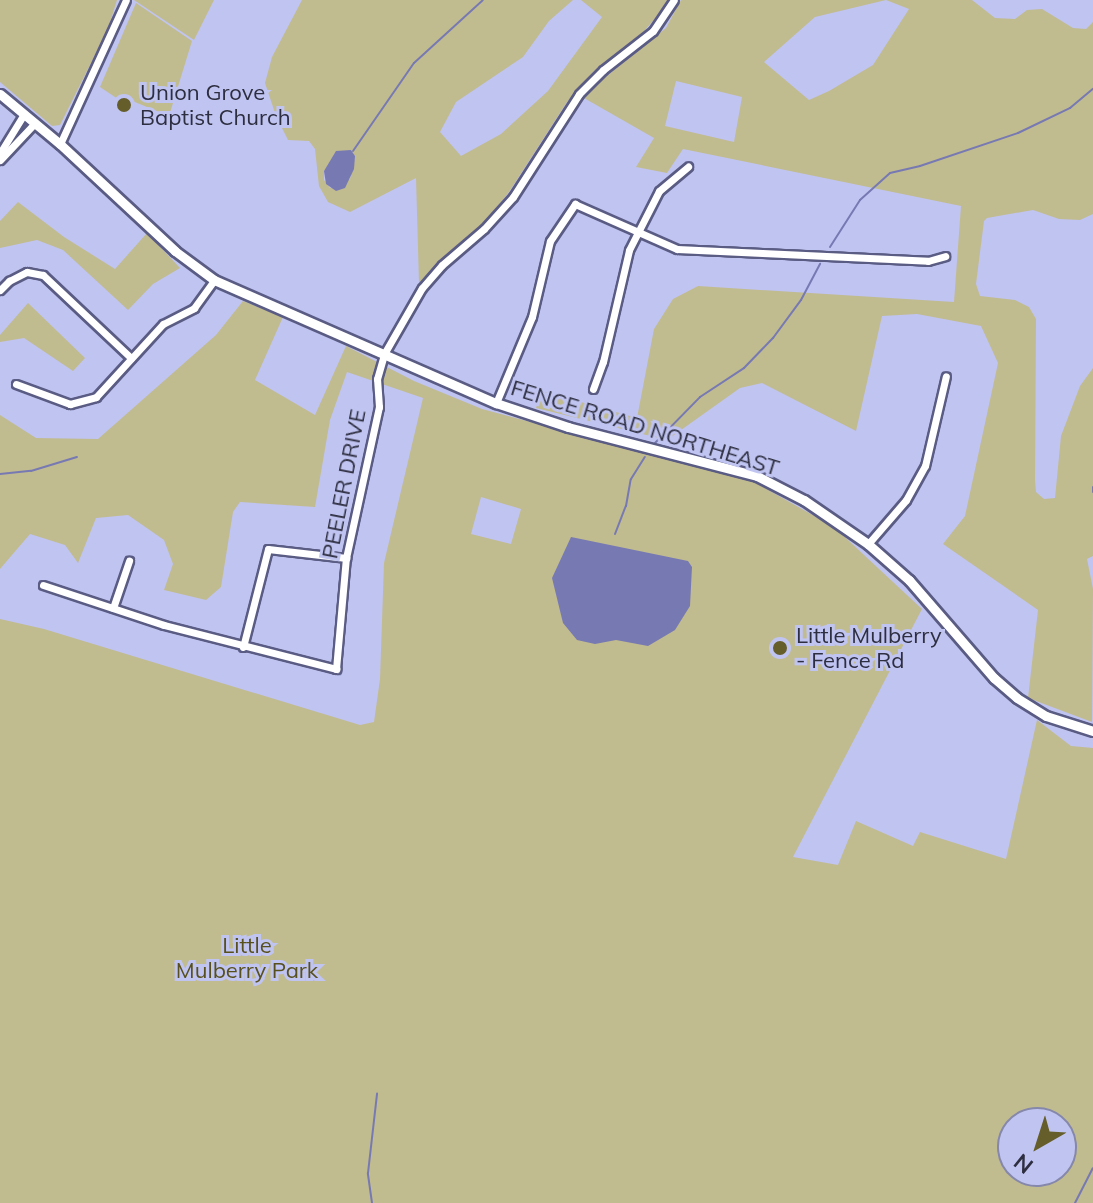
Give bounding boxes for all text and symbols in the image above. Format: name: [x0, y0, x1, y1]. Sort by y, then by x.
place label: Union Grove Baptist Church: [140, 79, 291, 130]
marker: Union Grove Baptist Church: [115, 96, 133, 114]
street label: FENCE ROAD NORTHEAST: [508, 375, 782, 481]
street label: PEELER DRIVE: [317, 407, 371, 561]
place label: Little Mulberry - Fence Rd: [796, 622, 942, 674]
marker: Little Mulberry - Fence Rd: [771, 639, 789, 657]
park label: Little Mulberry Park: [176, 932, 318, 984]
north arrow: [997, 1107, 1077, 1187]
text: N: [1008, 1148, 1038, 1180]

